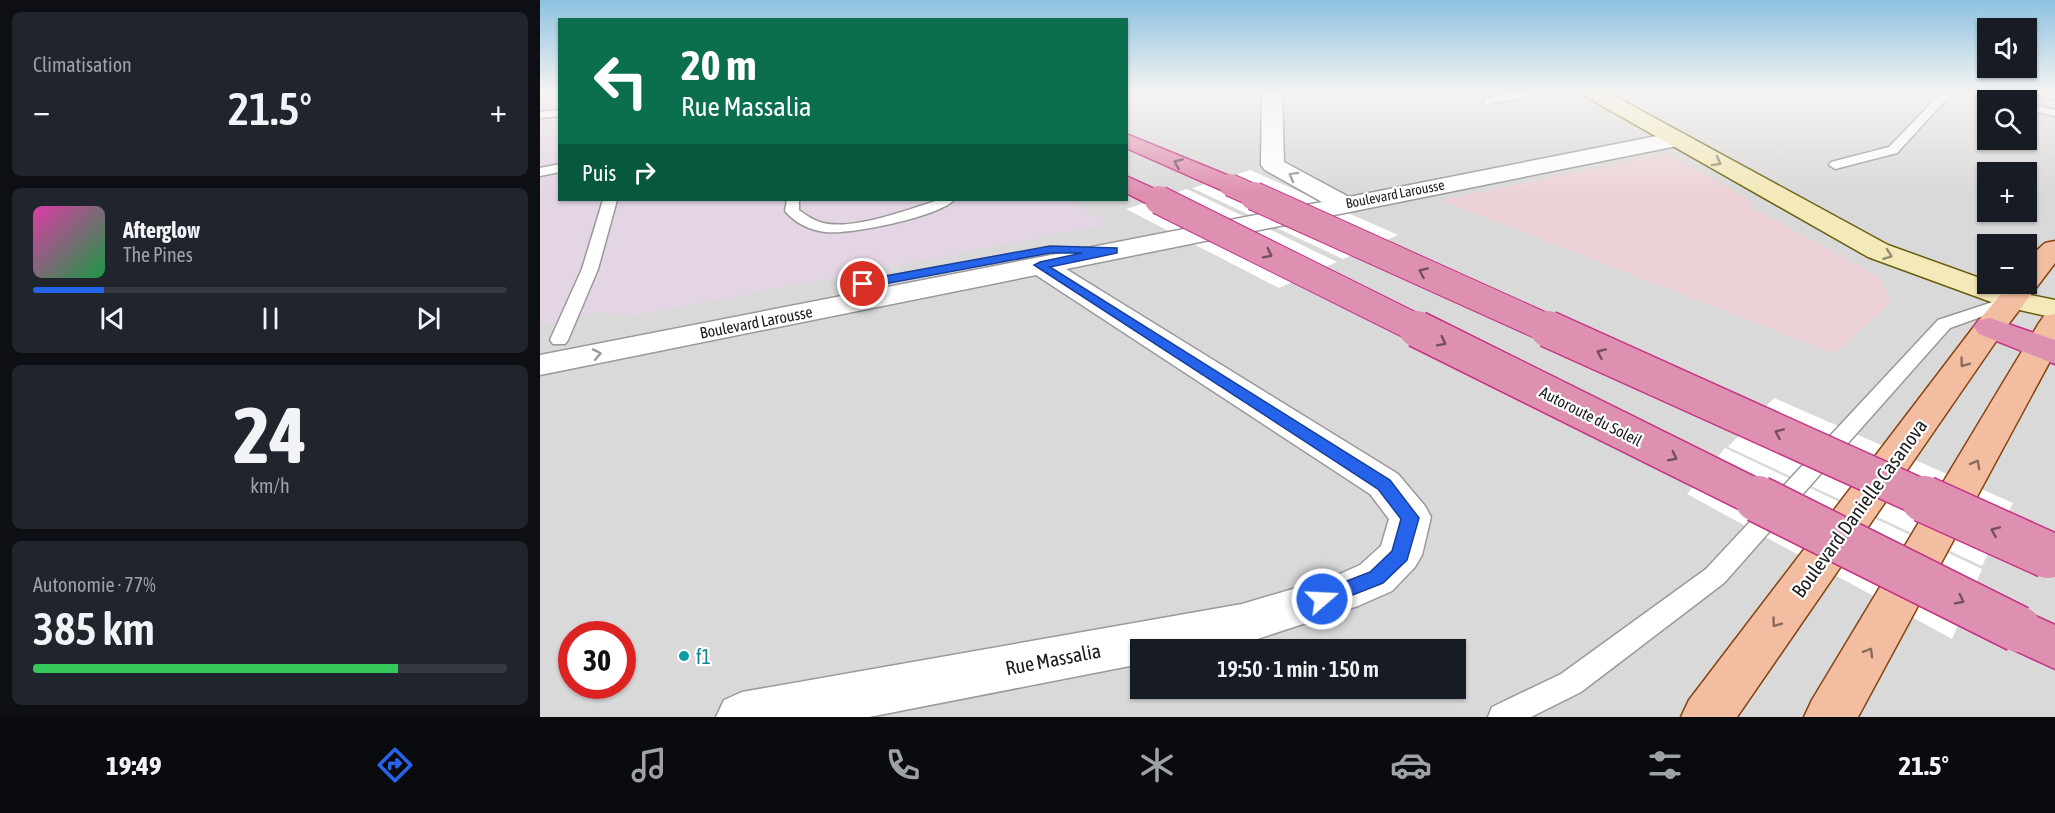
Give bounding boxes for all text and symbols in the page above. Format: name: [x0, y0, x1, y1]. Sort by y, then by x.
map controls: [1977, 18, 2037, 294]
button: sound: [1977, 18, 2037, 78]
text: 20 m: [681, 41, 756, 89]
icon: left: [582, 42, 660, 120]
text: Climatisation: [33, 53, 132, 76]
text: 21.5°: [228, 83, 312, 135]
button: search: [1977, 90, 2037, 150]
text: −: [33, 91, 50, 129]
text: +: [490, 91, 507, 129]
text: Rue Massalia: [681, 91, 812, 122]
one-way arrow: [1711, 155, 1721, 166]
icon: right: [628, 156, 661, 189]
one-way arrow: [1174, 158, 1185, 170]
text: Puis: [582, 160, 616, 186]
button: +: [1977, 162, 2037, 222]
one-way arrow: [1289, 172, 1299, 183]
street label: Boulevard Larousse: [1344, 177, 1446, 211]
text: Afterglow: [123, 217, 200, 243]
button: −: [1977, 234, 2037, 294]
text: The Pines: [123, 243, 193, 266]
one-way arrow: [1261, 247, 1272, 259]
one-way arrow: [1882, 248, 1893, 260]
pin: [837, 258, 888, 309]
icon: arrive: [846, 267, 879, 300]
one-way arrow: [1419, 268, 1430, 280]
icon: previous: [96, 302, 129, 335]
icon: pause: [254, 302, 287, 335]
icon: next: [412, 302, 445, 335]
street label: Boulevard Larousse: [698, 302, 814, 342]
one-way arrow: [1436, 334, 1447, 346]
one-way arrow: [592, 348, 602, 361]
one-way arrow: [1596, 348, 1607, 360]
one-way arrow: [1960, 356, 1971, 367]
street label: Autoroute du Soleil: [1537, 382, 1646, 450]
text: 24: [233, 390, 307, 480]
street label: Boulevard Danielle Casanova: [1787, 414, 1931, 602]
one-way arrow: [1774, 428, 1785, 440]
one-way arrow: [1667, 449, 1678, 461]
one-way arrow: [1969, 460, 1980, 470]
text: km/h: [250, 474, 290, 497]
one-way arrow: [1990, 526, 2001, 538]
position arrow: [1290, 567, 1354, 631]
text: Autonomie · 77%: [33, 573, 156, 596]
one-way arrow: [1954, 593, 1965, 605]
text: 385 km: [33, 603, 155, 655]
one-way arrow: [1772, 616, 1783, 627]
speed limit sign: 30: [558, 621, 636, 699]
street label: Rue Massalia: [1003, 638, 1103, 680]
place label: f1: [696, 645, 711, 668]
one-way arrow: [1862, 647, 1873, 658]
marker: f1: [677, 649, 691, 663]
text: 19:50 · 1 min · 150 m: [1217, 656, 1379, 682]
icon: directions: [374, 744, 416, 786]
icon: music: [628, 744, 670, 786]
icon: phone: [882, 744, 924, 786]
icon: climate: [1136, 744, 1178, 786]
icon: car: [1390, 744, 1432, 786]
icon: filters: [1644, 744, 1686, 786]
text: 19:49: [106, 750, 162, 781]
text: 21.5°: [1899, 750, 1949, 781]

